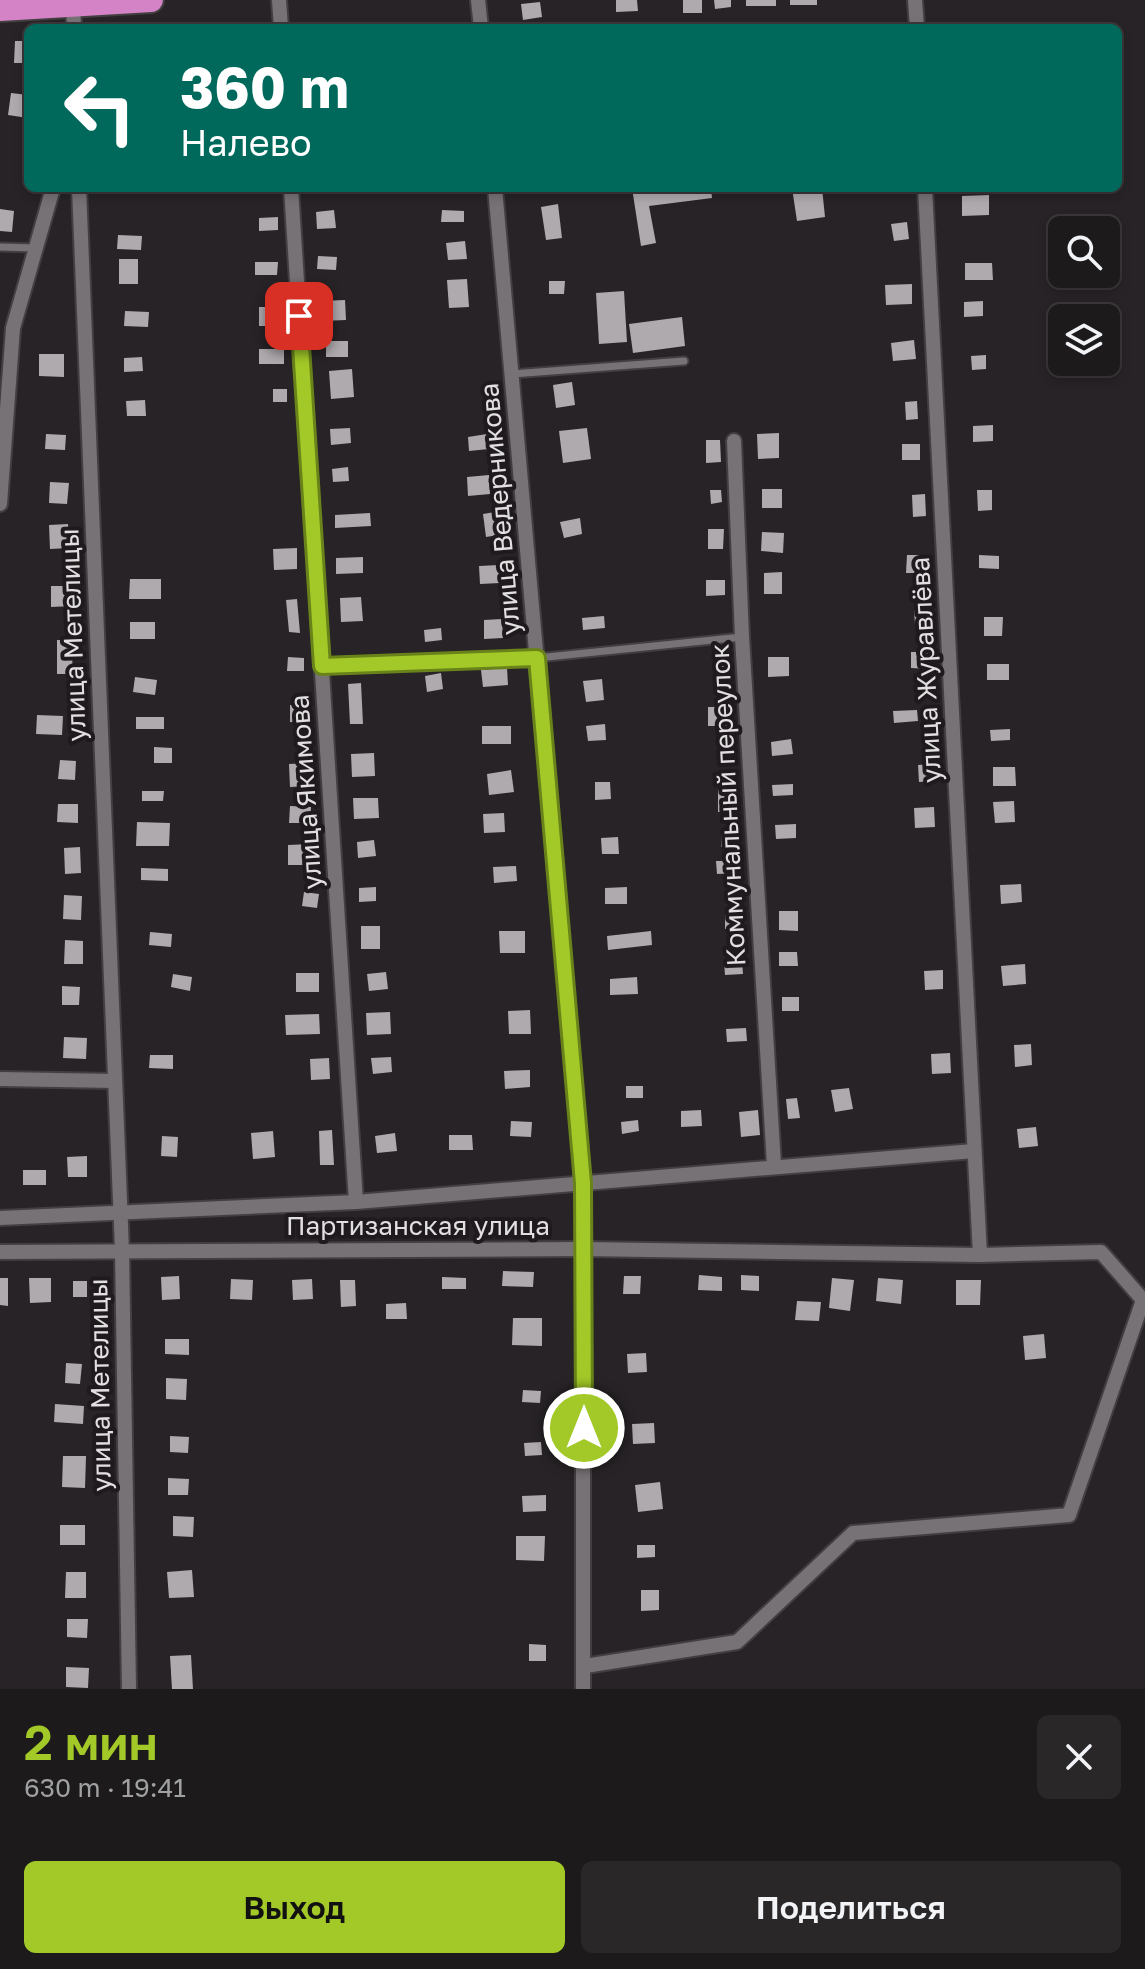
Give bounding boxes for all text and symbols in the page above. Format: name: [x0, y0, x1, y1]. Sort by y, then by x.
text: 360 m: [180, 53, 349, 120]
icon: left: [48, 56, 152, 160]
text: Налево: [180, 121, 312, 164]
map controls: [1048, 216, 1120, 376]
button: search: [1048, 216, 1120, 288]
pin: [265, 282, 333, 350]
icon: arrive: [277, 294, 321, 338]
button: layers: [1048, 304, 1120, 376]
street label: улица Ведерникова: [473, 382, 526, 636]
street label: улица Метелицы: [53, 528, 92, 742]
street label: улица Журавлёва: [904, 556, 947, 784]
street label: Коммунальный переулок: [704, 643, 751, 967]
street label: улица Якимова: [283, 694, 328, 890]
street label: Партизанская улица: [286, 1210, 550, 1241]
street label: улица Метелицы: [82, 1278, 117, 1492]
position arrow: [542, 1386, 626, 1470]
text: 2 мин: [24, 1713, 158, 1771]
button: close: [1037, 1715, 1121, 1799]
text: 630 m · 19:41: [24, 1772, 186, 1803]
button: Выход: [24, 1861, 565, 1953]
button: Поделиться: [581, 1861, 1121, 1953]

